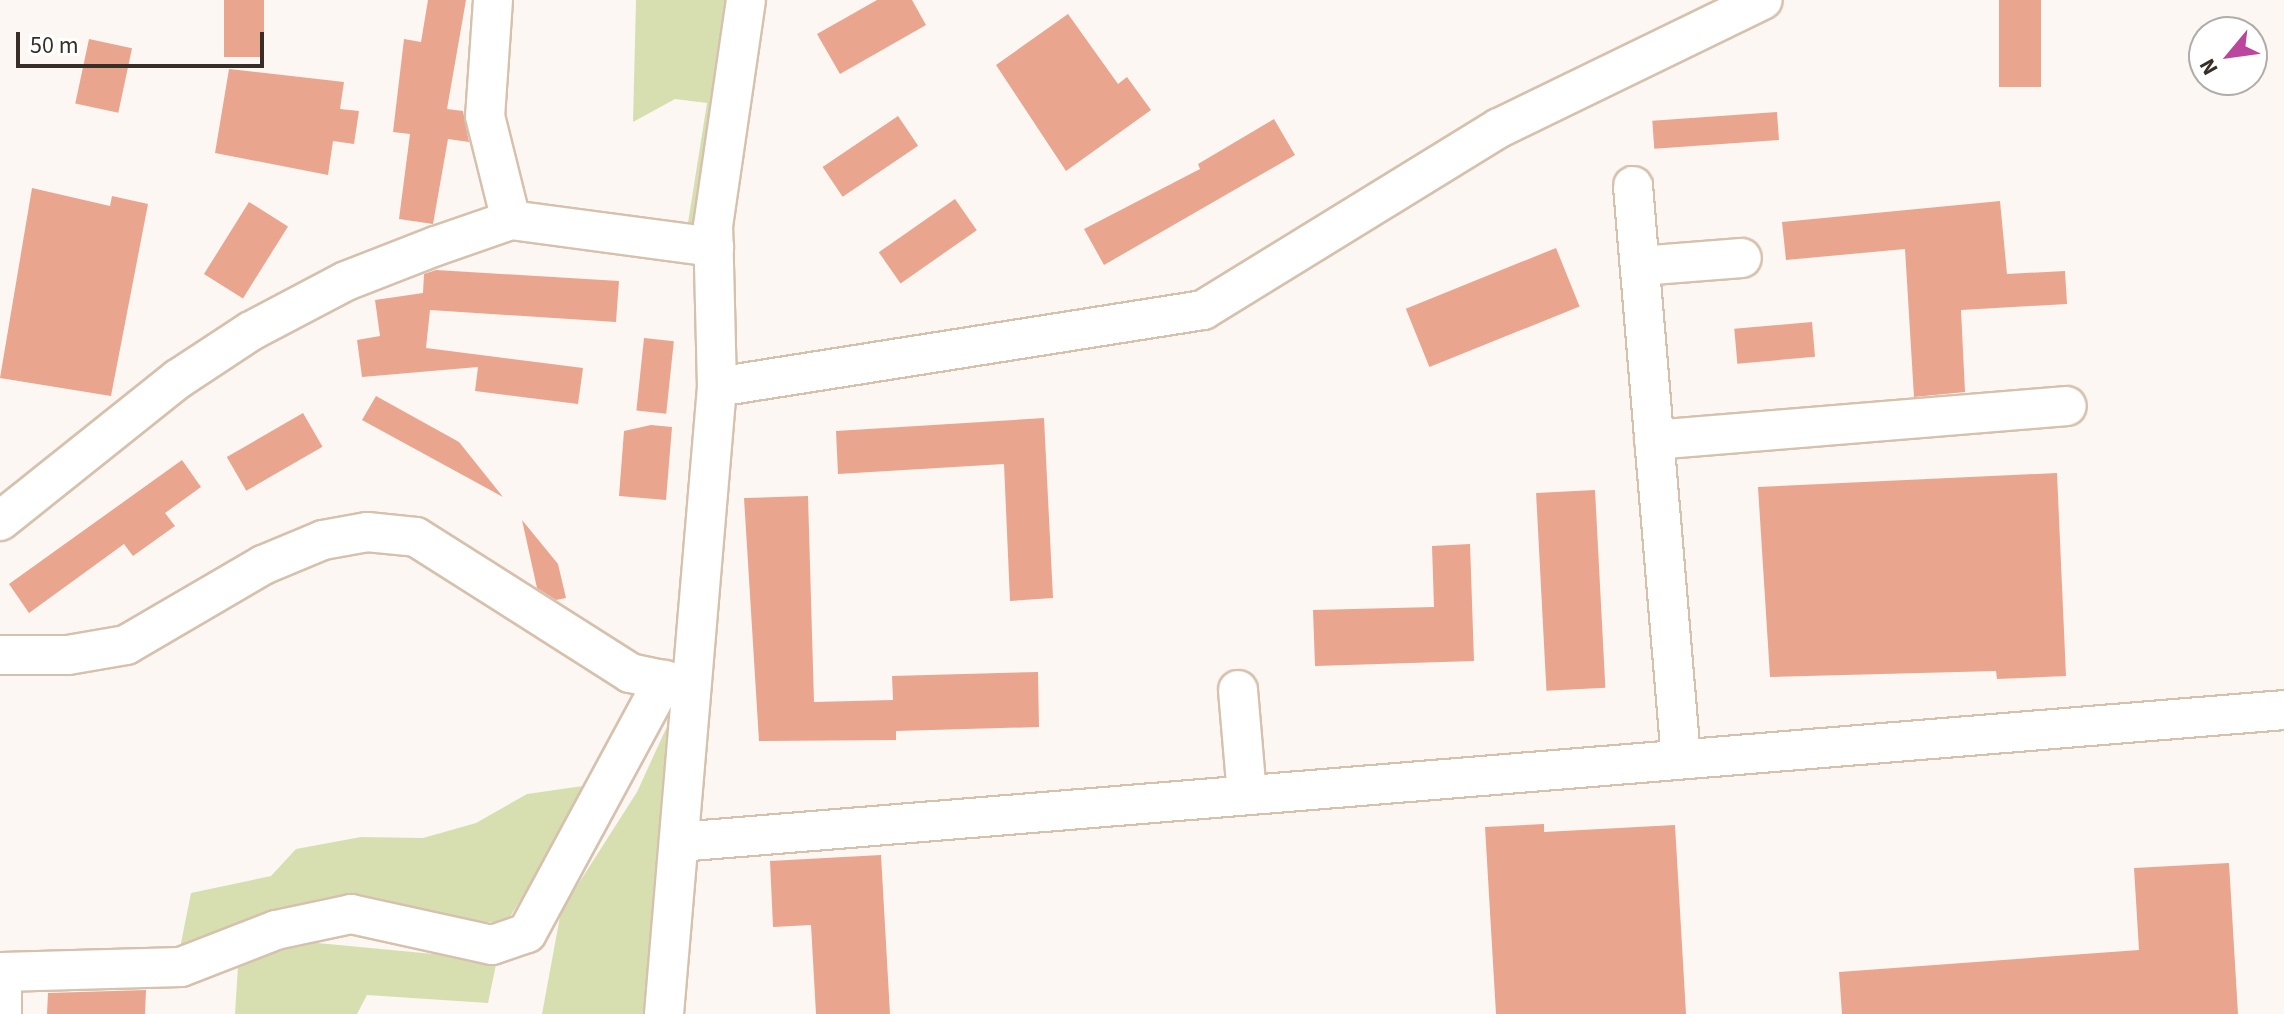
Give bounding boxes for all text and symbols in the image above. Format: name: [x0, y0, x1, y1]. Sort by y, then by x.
scale bar: [20, 16, 268, 66]
north arrow: [2188, 16, 2268, 96]
text: 50 m: [30, 28, 79, 63]
text: N: [2191, 53, 2226, 81]

